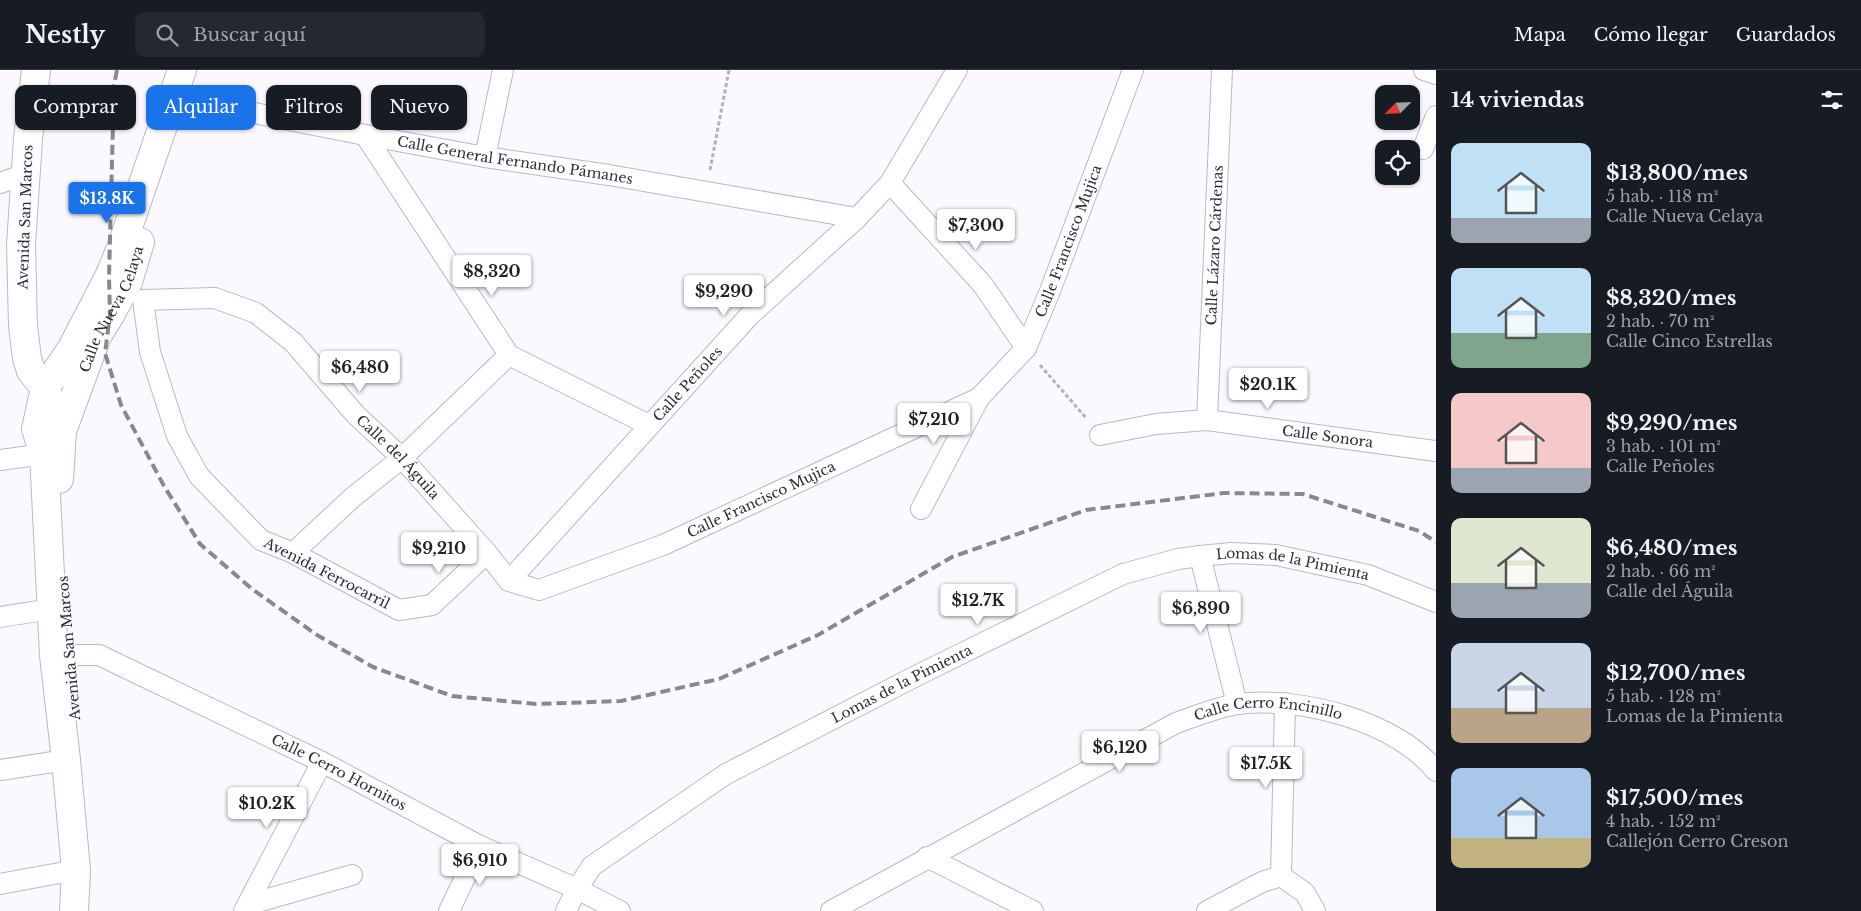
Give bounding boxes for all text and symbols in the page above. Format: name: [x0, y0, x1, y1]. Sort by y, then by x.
search box: [135, 12, 485, 57]
text: Nestly: [25, 20, 105, 49]
icon: search: [153, 21, 181, 49]
text: Buscar aquí: [193, 23, 306, 46]
text: Mapa: [1514, 24, 1566, 46]
text: Cómo llegar: [1594, 24, 1708, 46]
text: Guardados: [1736, 24, 1836, 46]
chip: Comprar: [15, 85, 136, 130]
chip: Alquilar: [146, 85, 256, 130]
chip: Filtros: [266, 85, 361, 130]
chip: Nuevo: [371, 85, 467, 130]
north arrow: [1375, 85, 1420, 130]
map controls: [1375, 85, 1420, 185]
icon: filters: [1818, 86, 1846, 114]
text: 14 viviendas: [1451, 87, 1584, 113]
street label: Calle General Fernando Pámanes: [396, 132, 634, 188]
button: locate: [1375, 140, 1420, 185]
street label: Avenida San Marcos: [13, 144, 37, 291]
text: $13,800/mes: [1606, 160, 1748, 186]
street label: Calle Francisco Mujica: [1031, 162, 1106, 320]
icon: home: [1491, 163, 1551, 223]
street label: Calle Lázaro Cárdenas: [1202, 165, 1227, 326]
pin: $13.8K: [66, 182, 148, 224]
text: 5 hab. · 118 m²: [1606, 186, 1718, 206]
text: $13.8K: [80, 188, 134, 208]
text: Calle Nueva Celaya: [1606, 206, 1763, 226]
pin: $7,300: [935, 208, 1017, 251]
text: $7,300: [948, 215, 1004, 235]
street label: Calle Nueva Celaya: [75, 243, 147, 375]
pin: $8,320: [451, 254, 533, 297]
text: $8,320: [463, 261, 521, 281]
pin: $9,290: [683, 274, 765, 317]
text: $9,290: [695, 281, 753, 301]
text: $8,320/mes: [1606, 285, 1737, 311]
icon: home: [1491, 288, 1551, 348]
text: 2 hab. · 70 m²: [1606, 311, 1715, 331]
text: Calle Cinco Estrellas: [1606, 331, 1773, 351]
street label: Calle Peñoles: [649, 343, 726, 425]
pin: $6,480: [319, 350, 401, 393]
text: $6,480: [331, 357, 389, 377]
pin: $20.1K: [1227, 368, 1309, 410]
text: $20.1K: [1240, 374, 1296, 394]
pin: $7,210: [893, 402, 975, 445]
text: $7,210: [908, 409, 960, 429]
text: $9,290/mes: [1606, 410, 1738, 436]
street label: Calle del Águila: [353, 411, 444, 503]
icon: home: [1491, 413, 1551, 473]
street label: Calle Sonora: [1281, 421, 1375, 451]
text: 3 hab. · 101 m²: [1606, 436, 1721, 456]
text: Calle Peñoles: [1606, 456, 1715, 476]
street label: Calle Francisco Mujica: [684, 457, 838, 542]
pin: $9,210: [398, 532, 480, 574]
street label: Avenida Ferrocarril: [260, 533, 393, 613]
text: $6,480/mes: [1606, 535, 1738, 561]
text: $9,210: [412, 538, 466, 558]
icon: home: [1491, 538, 1551, 598]
street label: Lomas de la Pimienta: [1215, 544, 1371, 584]
text: 2 hab. · 66 m²: [1606, 561, 1716, 581]
street label: Avenida San Marcos: [54, 575, 84, 722]
text: Calle del Águila: [1606, 581, 1733, 601]
pin: $12.7K: [937, 584, 1019, 626]
text: $12.7K: [951, 590, 1005, 610]
pin: $6,890: [1160, 592, 1242, 634]
text: $6,890: [1172, 598, 1230, 618]
street label: Lomas de la Pimienta: [828, 641, 975, 727]
text: $12,700/mes: [1606, 660, 1745, 686]
icon: home: [1491, 663, 1551, 723]
text: 5 hab. · 128 m²: [1606, 686, 1721, 706]
street label: Calle Cerro Encinillo: [1192, 694, 1345, 725]
text: Lomas de la Pimienta: [1606, 706, 1783, 726]
street label: Calle Cerro Hornitos: [268, 730, 410, 814]
pin: $6,120: [1079, 730, 1161, 773]
text: $6,120: [1093, 737, 1147, 757]
pin: $17.5K: [1225, 746, 1307, 789]
text: $17.5K: [1240, 753, 1292, 773]
text: $17,500/mes: [1606, 785, 1743, 811]
pin: $10.2K: [226, 786, 308, 829]
icon: home: [1491, 788, 1551, 848]
text: $10.2K: [239, 793, 295, 813]
text: 4 hab. · 152 m²: [1606, 811, 1721, 831]
text: Callejón Cerro Creson: [1606, 831, 1789, 851]
pin: $6,910: [439, 844, 521, 886]
text: $6,910: [452, 850, 508, 870]

